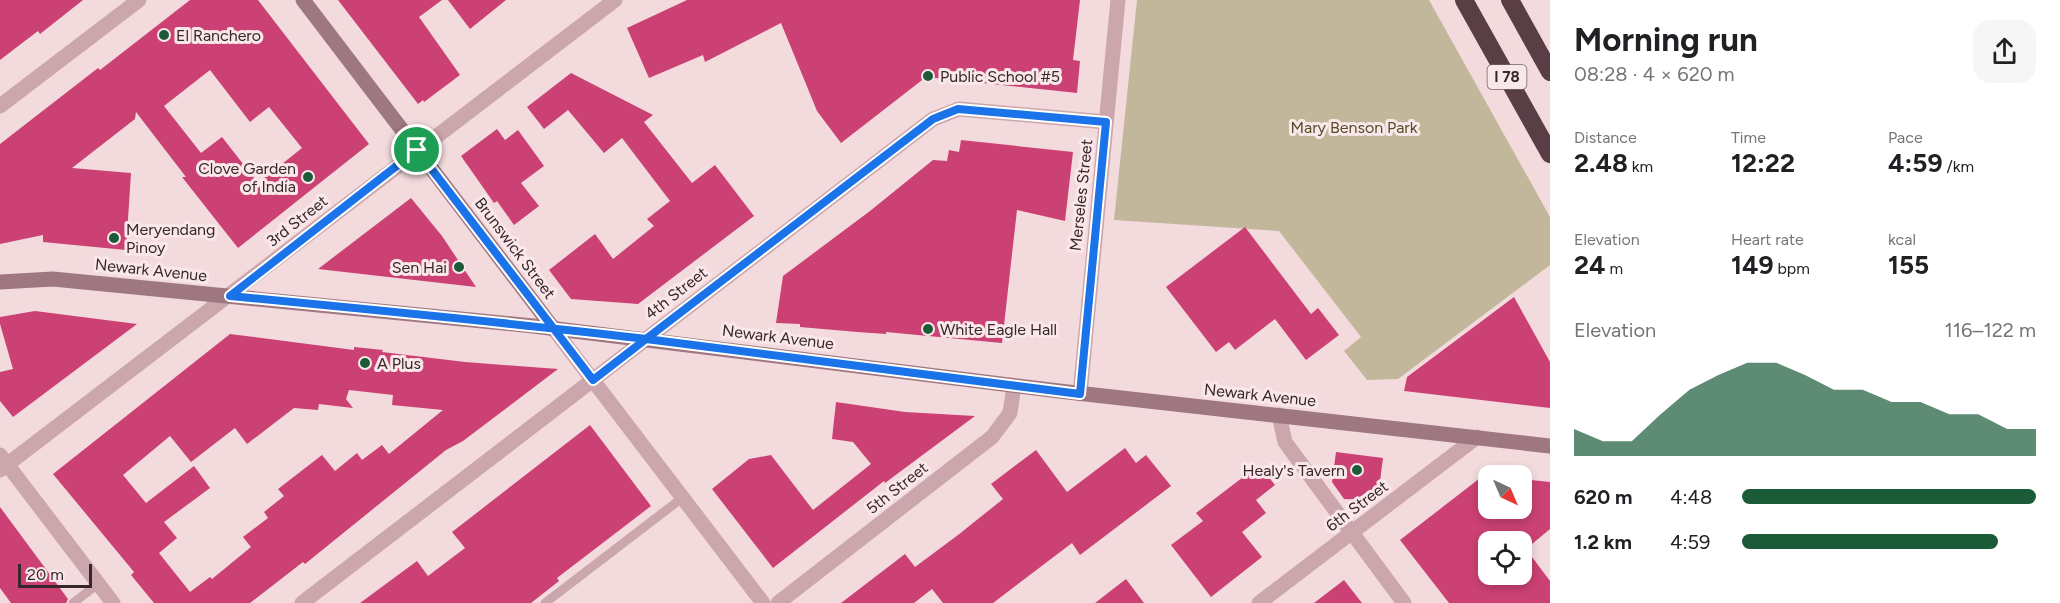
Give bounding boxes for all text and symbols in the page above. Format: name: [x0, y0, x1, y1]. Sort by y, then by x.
text: Morning run: [1574, 20, 1758, 59]
button: share: [1973, 20, 2036, 83]
place label: El Ranchero: [176, 26, 261, 45]
marker: El Ranchero: [157, 28, 171, 42]
text: 08:28 · 4 × 620 m: [1574, 62, 1735, 86]
road number: I 78: [1488, 65, 1526, 89]
place label: Public School #5: [940, 67, 1060, 86]
marker: Public School #5: [921, 69, 935, 83]
park label: Mary Benson Park: [1291, 118, 1418, 137]
pin: [391, 124, 442, 175]
text: Distance: [1574, 128, 1637, 147]
text: Time: [1731, 128, 1766, 147]
text: Pace: [1888, 128, 1923, 147]
icon: arrive: [400, 133, 433, 166]
street label: Merseles Street: [1066, 138, 1096, 252]
text: 2.48: [1574, 147, 1628, 179]
text: 12:22: [1731, 147, 1795, 179]
text: 4:59: [1888, 147, 1942, 179]
text: km: [1628, 157, 1653, 176]
text: /km: [1942, 157, 1974, 176]
place label: Clove Garden of India: [198, 159, 296, 196]
marker: Clove Garden of India: [301, 170, 315, 184]
street label: 3rd Street: [263, 191, 331, 251]
street label: Brunswick Street: [471, 194, 559, 302]
place label: Meryendang Pinoy: [126, 220, 215, 257]
text: Elevation: [1574, 230, 1640, 249]
text: Heart rate: [1731, 230, 1804, 249]
text: kcal: [1888, 230, 1916, 249]
marker: Meryendang Pinoy: [107, 231, 121, 245]
text: 24: [1574, 249, 1606, 281]
text: 149: [1731, 249, 1774, 281]
text: 155: [1888, 249, 1929, 281]
street label: Newark Avenue: [94, 255, 208, 285]
place label: Sen Hai: [392, 258, 447, 277]
text: m: [1606, 259, 1623, 278]
text: bpm: [1774, 259, 1810, 278]
marker: Sen Hai: [452, 260, 466, 274]
street label: 4th Street: [641, 263, 711, 323]
text: Elevation: [1574, 318, 1656, 342]
text: 116–122 m: [1945, 318, 2036, 342]
place label: White Eagle Hall: [940, 320, 1057, 339]
street label: Newark Avenue: [721, 321, 835, 353]
marker: White Eagle Hall: [921, 322, 935, 336]
place label: A Plus: [377, 354, 421, 373]
marker: A Plus: [358, 356, 372, 370]
street label: Newark Avenue: [1203, 380, 1317, 410]
street label: 5th Street: [862, 458, 932, 518]
place label: Healy's Tavern: [1242, 461, 1345, 480]
marker: Healy's Tavern: [1350, 463, 1364, 477]
north arrow: [1478, 465, 1532, 519]
map controls: [1478, 465, 1532, 585]
street label: 6th Street: [1322, 477, 1392, 535]
text: 620 m: [1574, 485, 1632, 509]
text: 4:48: [1670, 485, 1712, 509]
text: 1.2 km: [1574, 530, 1632, 554]
text: 4:59: [1670, 530, 1710, 554]
button: locate: [1478, 531, 1532, 585]
scale bar: [18, 561, 92, 588]
text: 20 m: [27, 565, 64, 584]

